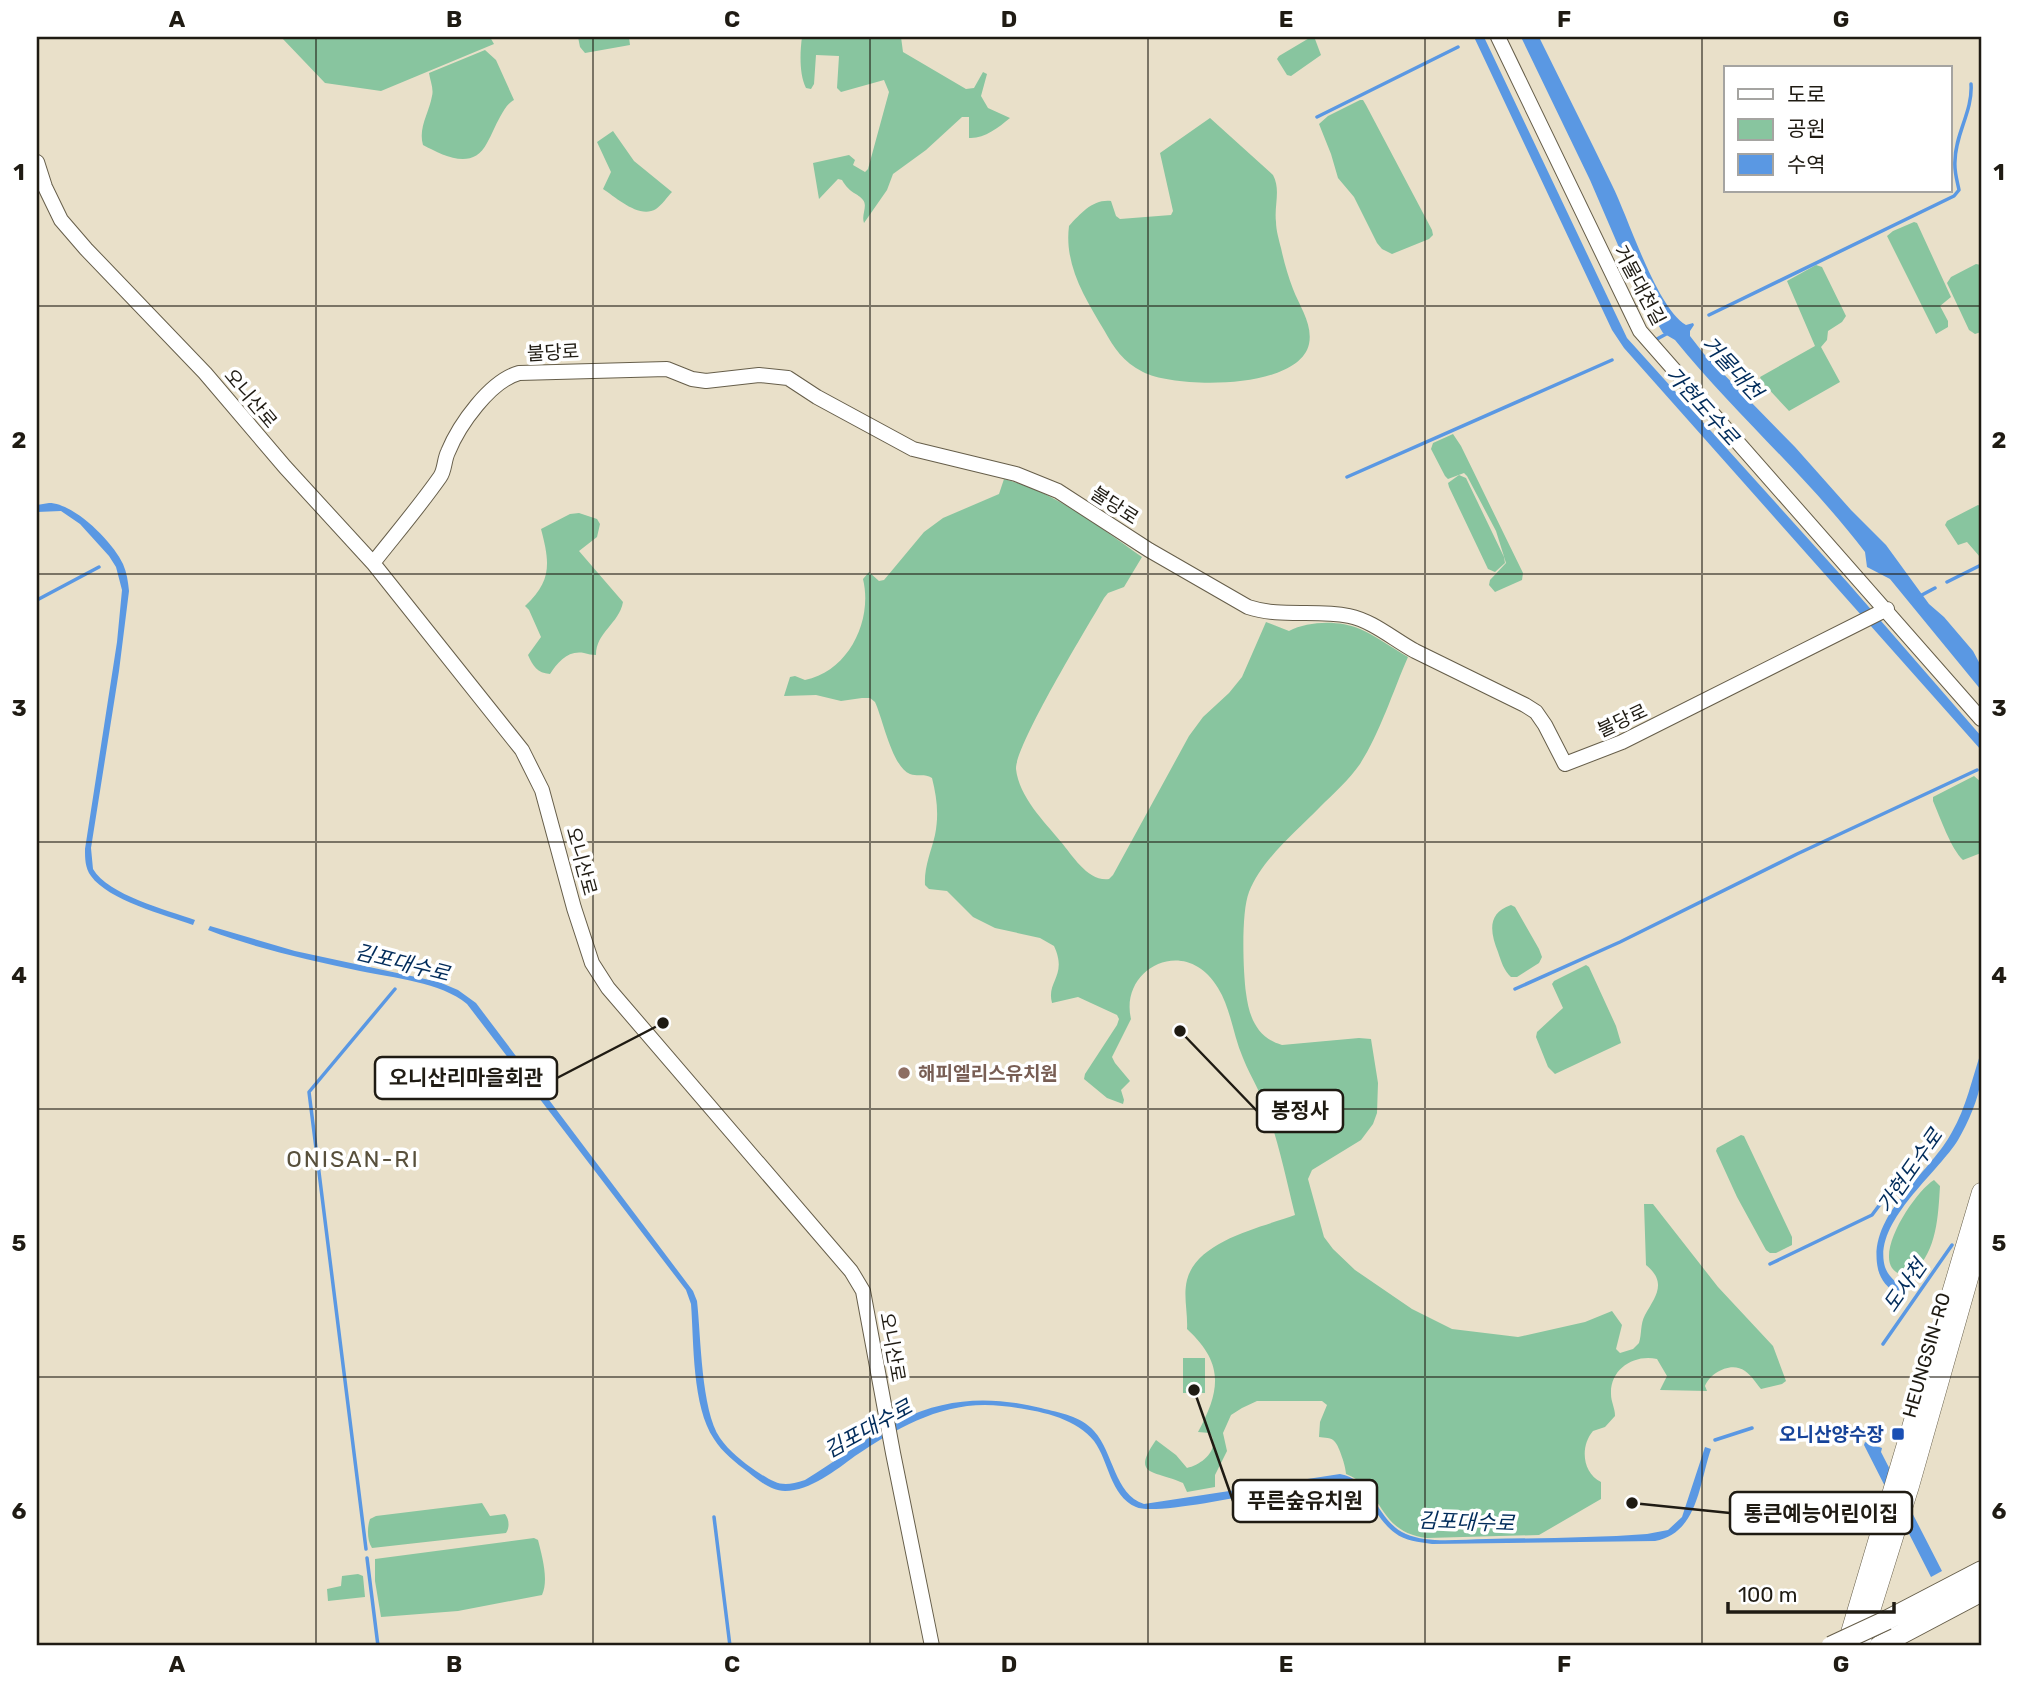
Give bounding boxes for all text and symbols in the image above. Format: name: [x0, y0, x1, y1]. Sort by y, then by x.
text: A: [169, 5, 186, 33]
text: B: [446, 5, 462, 33]
text: C: [724, 5, 740, 33]
text: D: [1001, 5, 1017, 33]
text: E: [1279, 5, 1293, 33]
text: F: [1557, 5, 1571, 33]
text: G: [1833, 5, 1849, 33]
legend: [1724, 66, 1952, 192]
text: 도로: [1787, 82, 1826, 107]
text: 공원: [1787, 116, 1826, 141]
text: 수역: [1787, 152, 1826, 177]
text: 1: [13, 158, 25, 186]
text: 1: [1993, 158, 2005, 186]
street label: 거물대천길: [1609, 241, 1670, 329]
water label: 거물대천: [1697, 331, 1770, 406]
street label: 불당로: [526, 340, 580, 365]
water label: 가현도수로: [1661, 361, 1745, 451]
street label: 오니산로: [219, 364, 282, 432]
text: 2: [12, 426, 26, 454]
text: 2: [1992, 426, 2006, 454]
street label: 불당로: [1086, 481, 1143, 529]
text: 3: [11, 694, 27, 722]
text: 3: [1991, 694, 2007, 722]
street label: 불당로: [1594, 699, 1651, 742]
street label: 오니산로: [561, 824, 602, 898]
water label: 김포대수로: [352, 939, 454, 987]
text: 4: [11, 961, 27, 989]
text: 4: [1991, 961, 2007, 989]
callout: 오니산리마을회관: [375, 1057, 557, 1099]
place label: 해피엘리스유치원: [918, 1062, 1058, 1085]
text: 오니산리마을회관: [389, 1065, 543, 1090]
marker: 해피엘리스유치원: [896, 1065, 912, 1081]
callout: 봉정사: [1257, 1090, 1343, 1132]
text: 봉정사: [1271, 1098, 1329, 1123]
water label: 가현도수로: [1872, 1123, 1948, 1217]
district label: ONISAN-RI: [286, 1145, 420, 1173]
text: 5: [12, 1229, 27, 1257]
text: 5: [1992, 1229, 2007, 1257]
water label: 도사천: [1878, 1253, 1933, 1317]
street label: HEUNGSIN-RO: [1898, 1290, 1955, 1420]
street label: 오니산로: [875, 1311, 910, 1384]
water label: 김포대수로: [819, 1393, 918, 1463]
place label: 오니산양수장: [1779, 1423, 1884, 1446]
marker: 오니산양수장: [1890, 1426, 1906, 1442]
callout: 푸른숲유치원: [1233, 1480, 1377, 1522]
text: 푸른숲유치원: [1247, 1488, 1363, 1513]
callout: 통큰예능어린이집: [1730, 1492, 1912, 1534]
text: 6: [12, 1497, 27, 1525]
text: 6: [1992, 1497, 2007, 1525]
text: 통큰예능어린이집: [1744, 1501, 1898, 1526]
water label: 김포대수로: [1417, 1507, 1516, 1536]
scale bar: [1728, 1571, 1894, 1615]
text: 100 m: [1738, 1582, 1797, 1607]
text: A: [169, 1650, 186, 1678]
text: B: [446, 1650, 462, 1678]
text: C: [724, 1650, 740, 1678]
text: D: [1001, 1650, 1017, 1678]
text: E: [1279, 1650, 1293, 1678]
text: F: [1557, 1650, 1571, 1678]
text: G: [1833, 1650, 1849, 1678]

